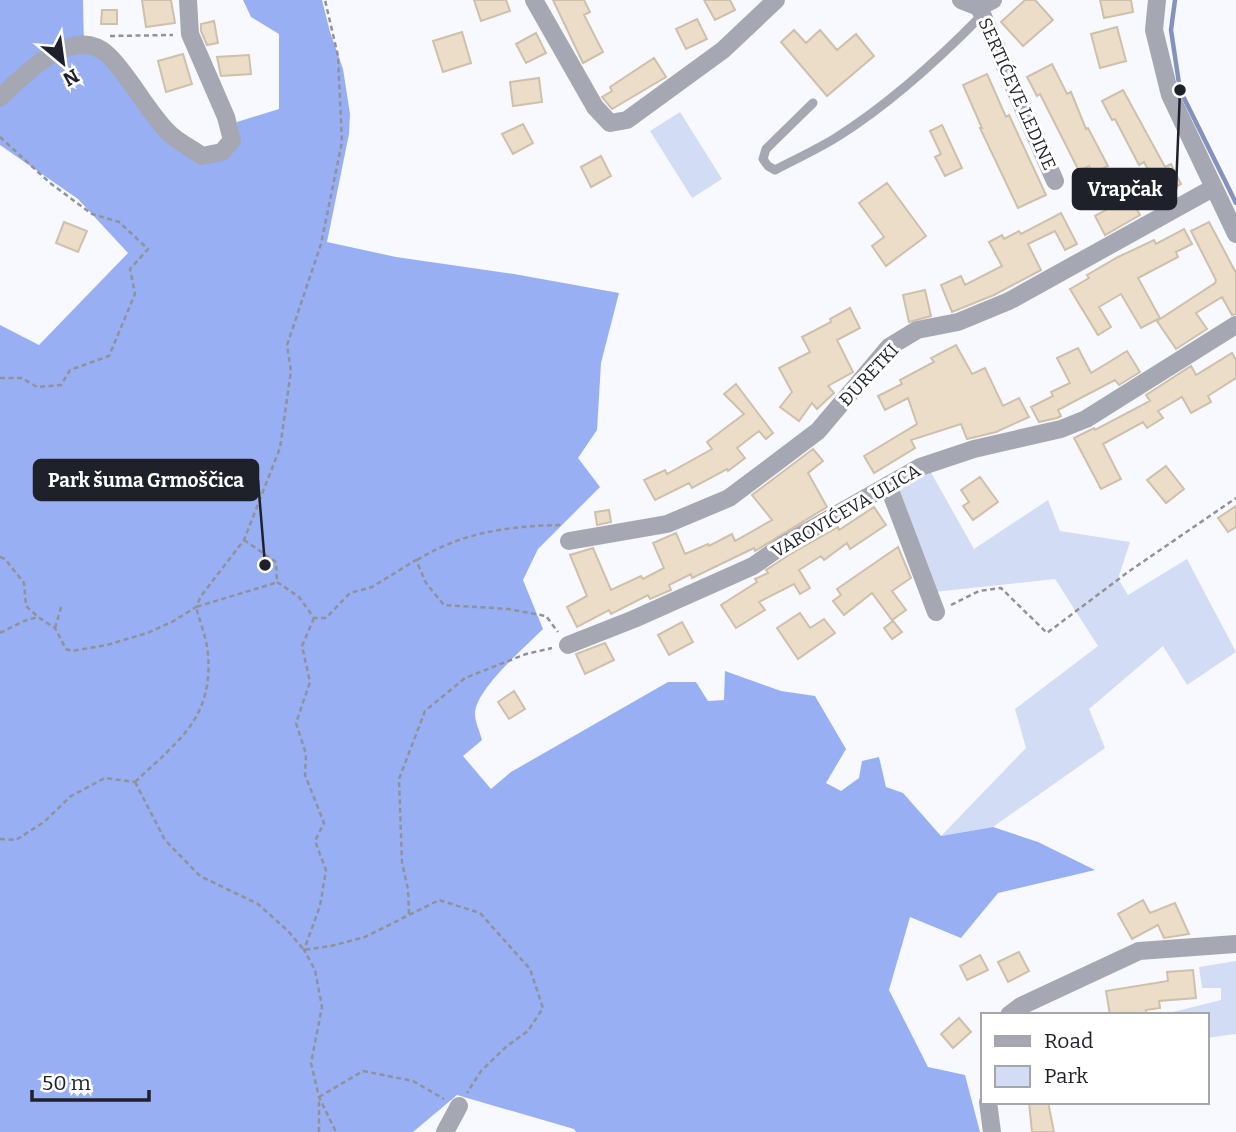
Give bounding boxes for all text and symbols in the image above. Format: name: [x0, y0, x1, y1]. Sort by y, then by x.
street label: SERTIĆEVE LEDINE: [974, 14, 1060, 174]
north arrow: [28, 28, 98, 98]
text: N: [59, 64, 83, 91]
callout: Vrapčak: [1073, 169, 1176, 209]
text: Vrapčak: [1088, 178, 1163, 201]
street label: ĐURETKI: [835, 339, 903, 411]
street label: VAROVIĆEVA ULICA: [768, 459, 925, 563]
callout: Park šuma Grmoščica: [34, 460, 258, 500]
text: Park šuma Grmoščica: [48, 469, 244, 492]
legend: [981, 1013, 1208, 1104]
text: Road: [1044, 1028, 1093, 1054]
scale bar: [32, 1058, 149, 1102]
text: Park: [1044, 1063, 1088, 1089]
text: 50 m: [42, 1070, 91, 1096]

